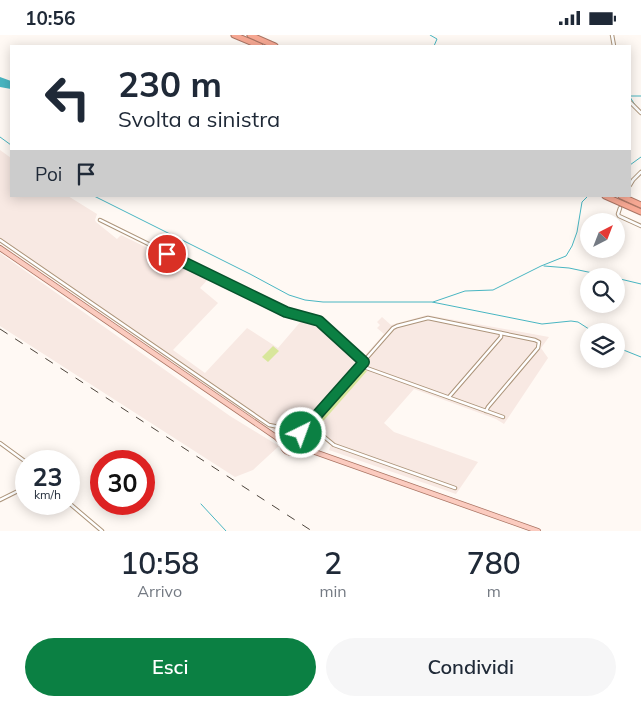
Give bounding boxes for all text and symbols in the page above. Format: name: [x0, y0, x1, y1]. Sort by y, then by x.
text: 10:56: [25, 6, 75, 30]
text: 230 m: [118, 62, 222, 106]
icon: left: [35, 65, 100, 130]
text: Svolta a sinistra: [118, 105, 280, 133]
icon: arrive: [72, 160, 100, 188]
text: Poi: [35, 162, 62, 186]
north arrow: [580, 213, 625, 257]
map controls: [580, 213, 625, 368]
pin: [146, 233, 188, 275]
icon: arrive: [153, 240, 181, 268]
button: search: [580, 268, 625, 313]
button: layers: [580, 323, 625, 368]
position arrow: [274, 406, 326, 458]
speed limit sign: 30: [90, 450, 155, 515]
text: 23: [32, 461, 63, 492]
text: km/h: [34, 487, 61, 502]
text: 10:58: [120, 544, 199, 582]
text: 2: [324, 544, 342, 582]
text: 780: [467, 544, 521, 582]
text: Arrivo: [137, 581, 182, 601]
text: min: [319, 581, 347, 601]
text: m: [487, 581, 501, 601]
button: Esci: [25, 638, 316, 696]
button: Condividi: [326, 638, 616, 696]

